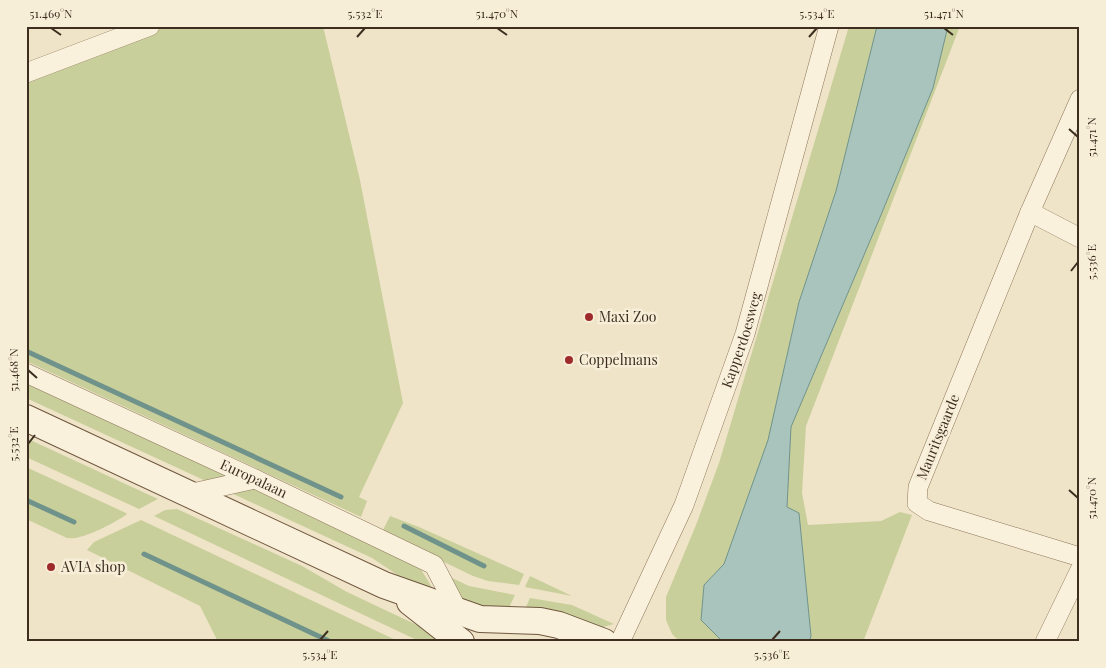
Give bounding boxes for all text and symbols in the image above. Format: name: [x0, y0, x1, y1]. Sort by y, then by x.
text: 51.469°N: [30, 5, 73, 21]
text: 5.532°E: [347, 5, 383, 21]
text: 51.470°N: [476, 5, 519, 21]
text: 5.534°E: [799, 5, 835, 21]
text: 51.471°N: [924, 5, 964, 21]
text: 51.471°N: [1083, 117, 1099, 157]
text: 5.536°E: [1083, 244, 1099, 280]
street label: Kapperdoesweg: [717, 289, 765, 390]
place label: Maxi Zoo: [599, 307, 657, 326]
marker: Maxi Zoo: [583, 311, 595, 323]
text: 51.468°N: [5, 348, 21, 392]
place label: Coppelmans: [579, 350, 658, 369]
marker: Coppelmans: [563, 354, 575, 366]
street label: Mauritsgaarde: [912, 391, 963, 483]
text: 5.532°E: [5, 426, 21, 462]
street label: Europalaan: [217, 454, 291, 502]
text: 51.470°N: [1083, 476, 1099, 519]
place label: AVIA shop: [60, 557, 125, 576]
marker: AVIA shop: [45, 561, 57, 573]
text: 5.534°E: [302, 646, 338, 662]
text: 5.536°E: [754, 646, 790, 662]

